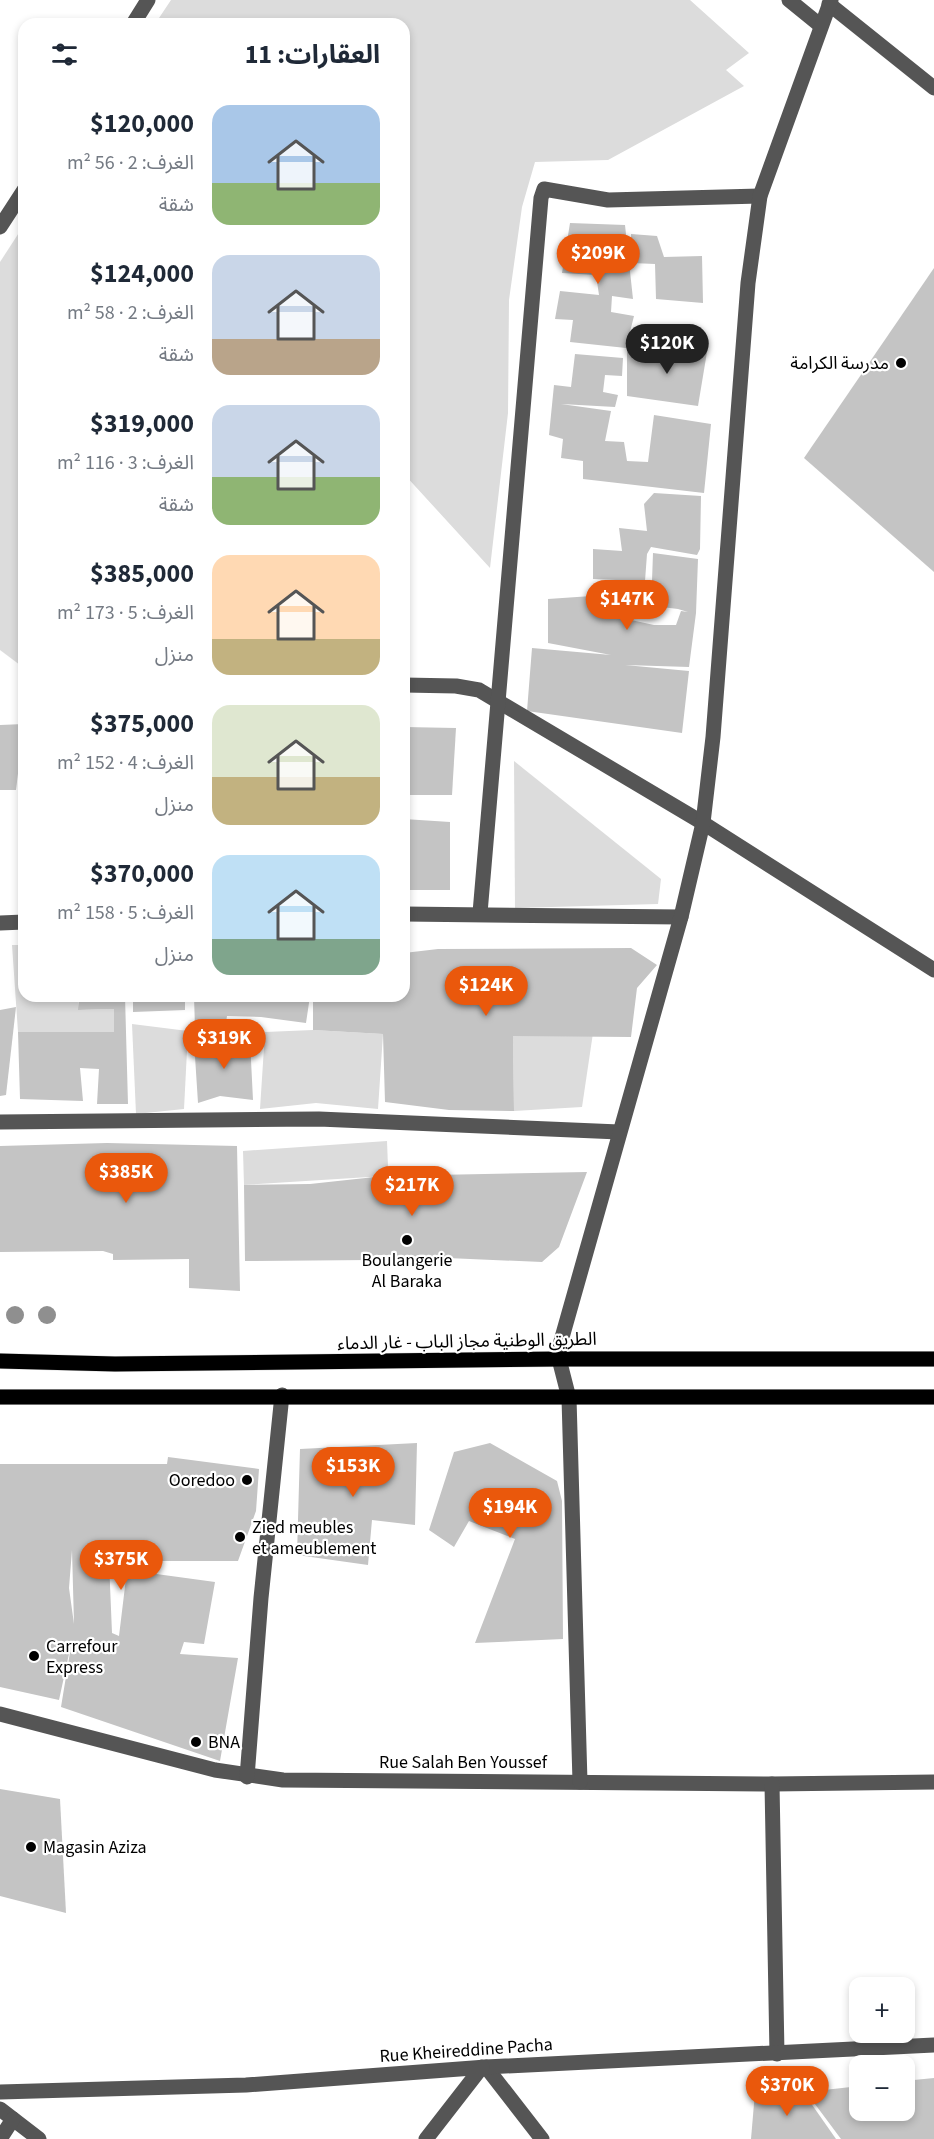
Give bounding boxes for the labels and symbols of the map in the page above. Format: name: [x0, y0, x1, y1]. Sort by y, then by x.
pin: $209K: [556, 234, 640, 285]
pin: $120K: [625, 324, 709, 375]
place label: مدرسة الكرامة: [790, 351, 889, 376]
marker: مدرسة الكرامة: [894, 356, 908, 370]
pin: $147K: [585, 580, 669, 631]
pin: $124K: [444, 966, 528, 1017]
pin: $319K: [182, 1019, 266, 1070]
pin: $385K: [84, 1153, 168, 1204]
pin: $217K: [370, 1166, 454, 1217]
marker: Boulangerie Al Baraka: [400, 1233, 414, 1247]
place label: Boulangerie Al Baraka: [362, 1248, 453, 1294]
street label: الطريق الوطنية مجاز الباب - غار الدماء: [337, 1327, 597, 1356]
pin: $153K: [311, 1447, 395, 1498]
place label: Ooredoo: [169, 1468, 235, 1493]
marker: Ooredoo: [240, 1473, 254, 1487]
pin: $194K: [468, 1488, 552, 1539]
place label: Zied meubles et ameublement: [252, 1515, 376, 1561]
marker: Zied meubles et ameublement: [233, 1530, 247, 1544]
pin: $375K: [79, 1540, 163, 1591]
place label: Carrefour Express: [46, 1634, 118, 1680]
marker: Carrefour Express: [27, 1649, 41, 1663]
place label: BNA: [208, 1730, 240, 1755]
marker: BNA: [189, 1735, 203, 1749]
street label: Rue Salah Ben Youssef: [379, 1750, 548, 1775]
place label: Magasin Aziza: [43, 1835, 147, 1860]
marker: Magasin Aziza: [24, 1840, 38, 1854]
street label: Rue Kheireddine Pacha: [379, 2032, 553, 2069]
pin: $370K: [745, 2066, 829, 2117]

